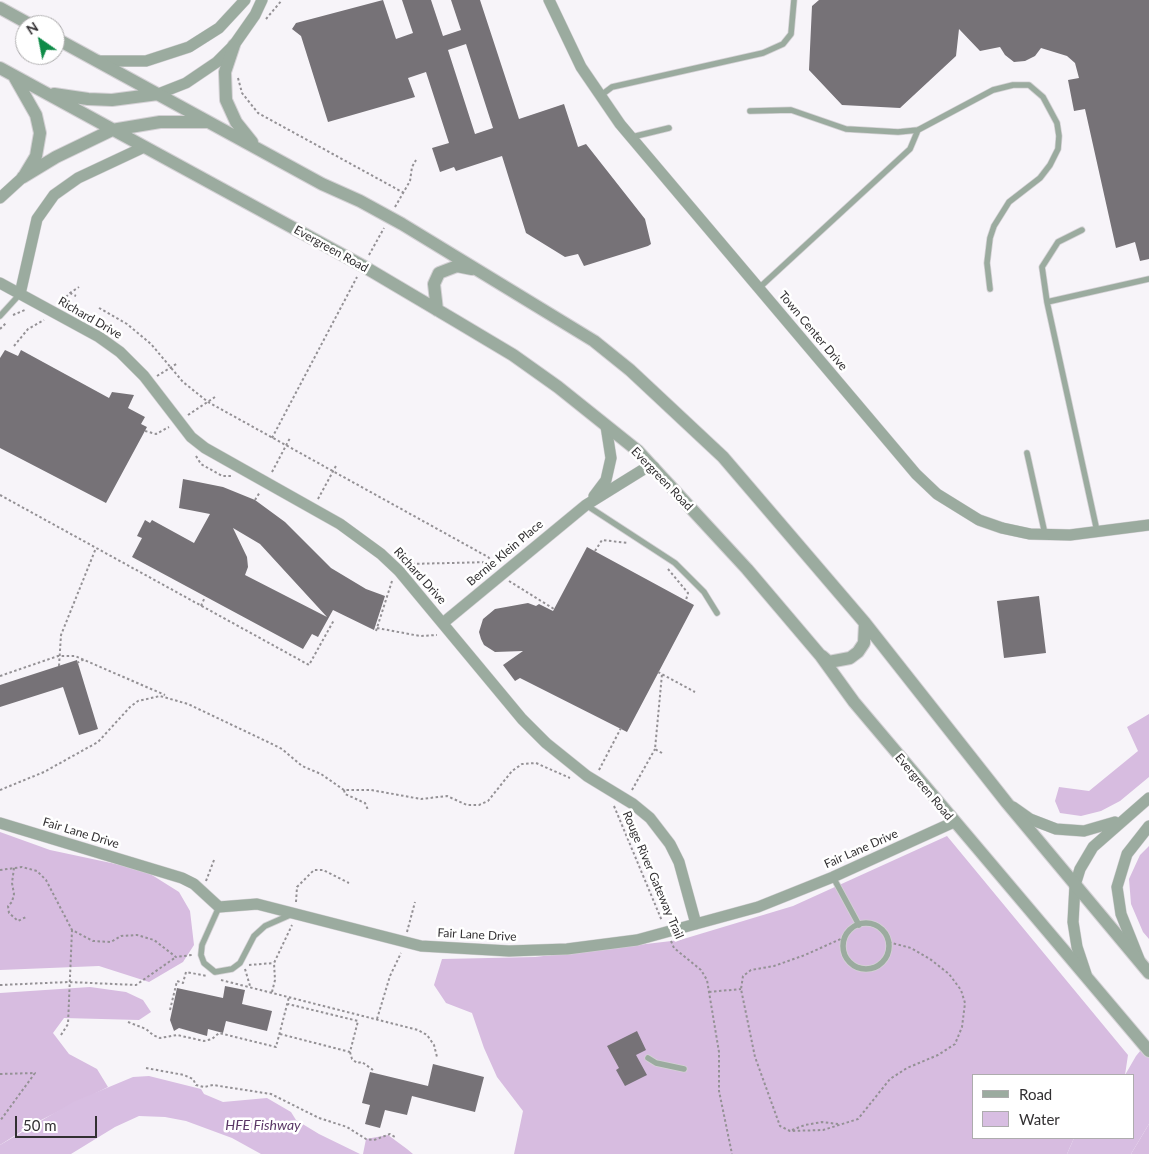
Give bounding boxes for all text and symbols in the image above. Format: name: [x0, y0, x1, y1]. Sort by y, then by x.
north arrow: [15, 15, 65, 65]
text: N: [23, 18, 41, 38]
street label: Evergreen Road: [291, 223, 371, 275]
street label: Town Center Drive: [776, 288, 850, 374]
street label: Richard Drive: [56, 294, 124, 342]
street label: Evergreen Road: [628, 444, 696, 514]
street label: Bernie Klein Place: [464, 517, 546, 589]
street label: Richard Drive: [391, 545, 449, 607]
street label: Evergreen Road: [892, 751, 956, 823]
street label: Rouge River Gateway Trail: [619, 809, 687, 941]
street label: Fair Lane Drive: [41, 815, 121, 851]
street label: Fair Lane Drive: [822, 826, 900, 872]
street label: Fair Lane Drive: [437, 926, 517, 944]
legend: [972, 1074, 1134, 1139]
text: Road: [1019, 1085, 1052, 1103]
scale bar: [18, 1106, 100, 1138]
text: Water: [1019, 1110, 1060, 1128]
text: 50 m: [23, 1116, 57, 1134]
water label: HFE Fishway: [225, 1117, 301, 1133]

